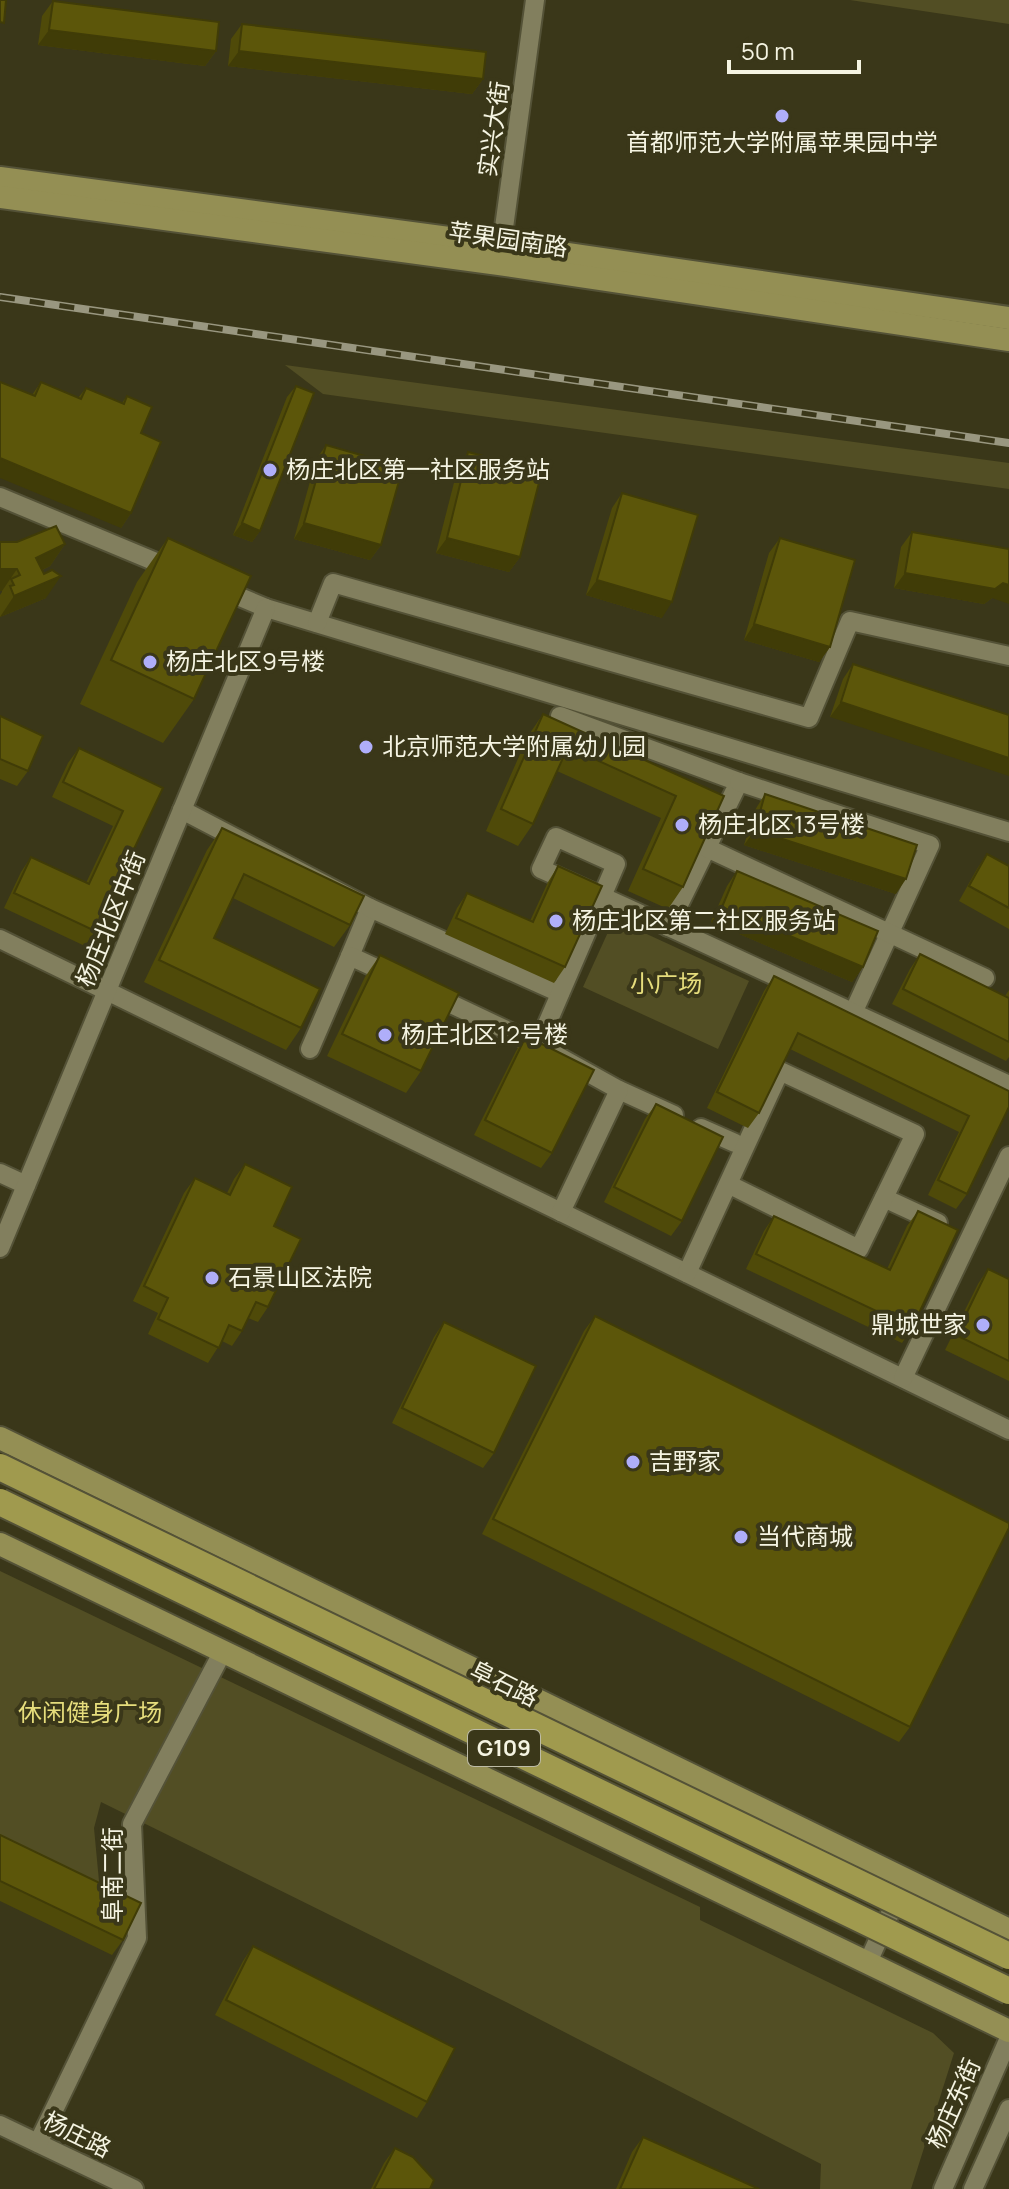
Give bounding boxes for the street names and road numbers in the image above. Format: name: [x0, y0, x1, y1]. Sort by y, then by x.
street label: 实兴大街: [469, 79, 516, 179]
street label: 苹果园南路: [446, 214, 570, 263]
street label: 杨庄北区中街: [67, 845, 152, 991]
street label: 阜石路: [465, 1652, 544, 1713]
road number: G109: [468, 1730, 540, 1766]
street label: 阜南二街: [95, 1827, 128, 1923]
street label: 杨庄东街: [918, 2053, 987, 2154]
street label: 杨庄路: [38, 2103, 117, 2164]

